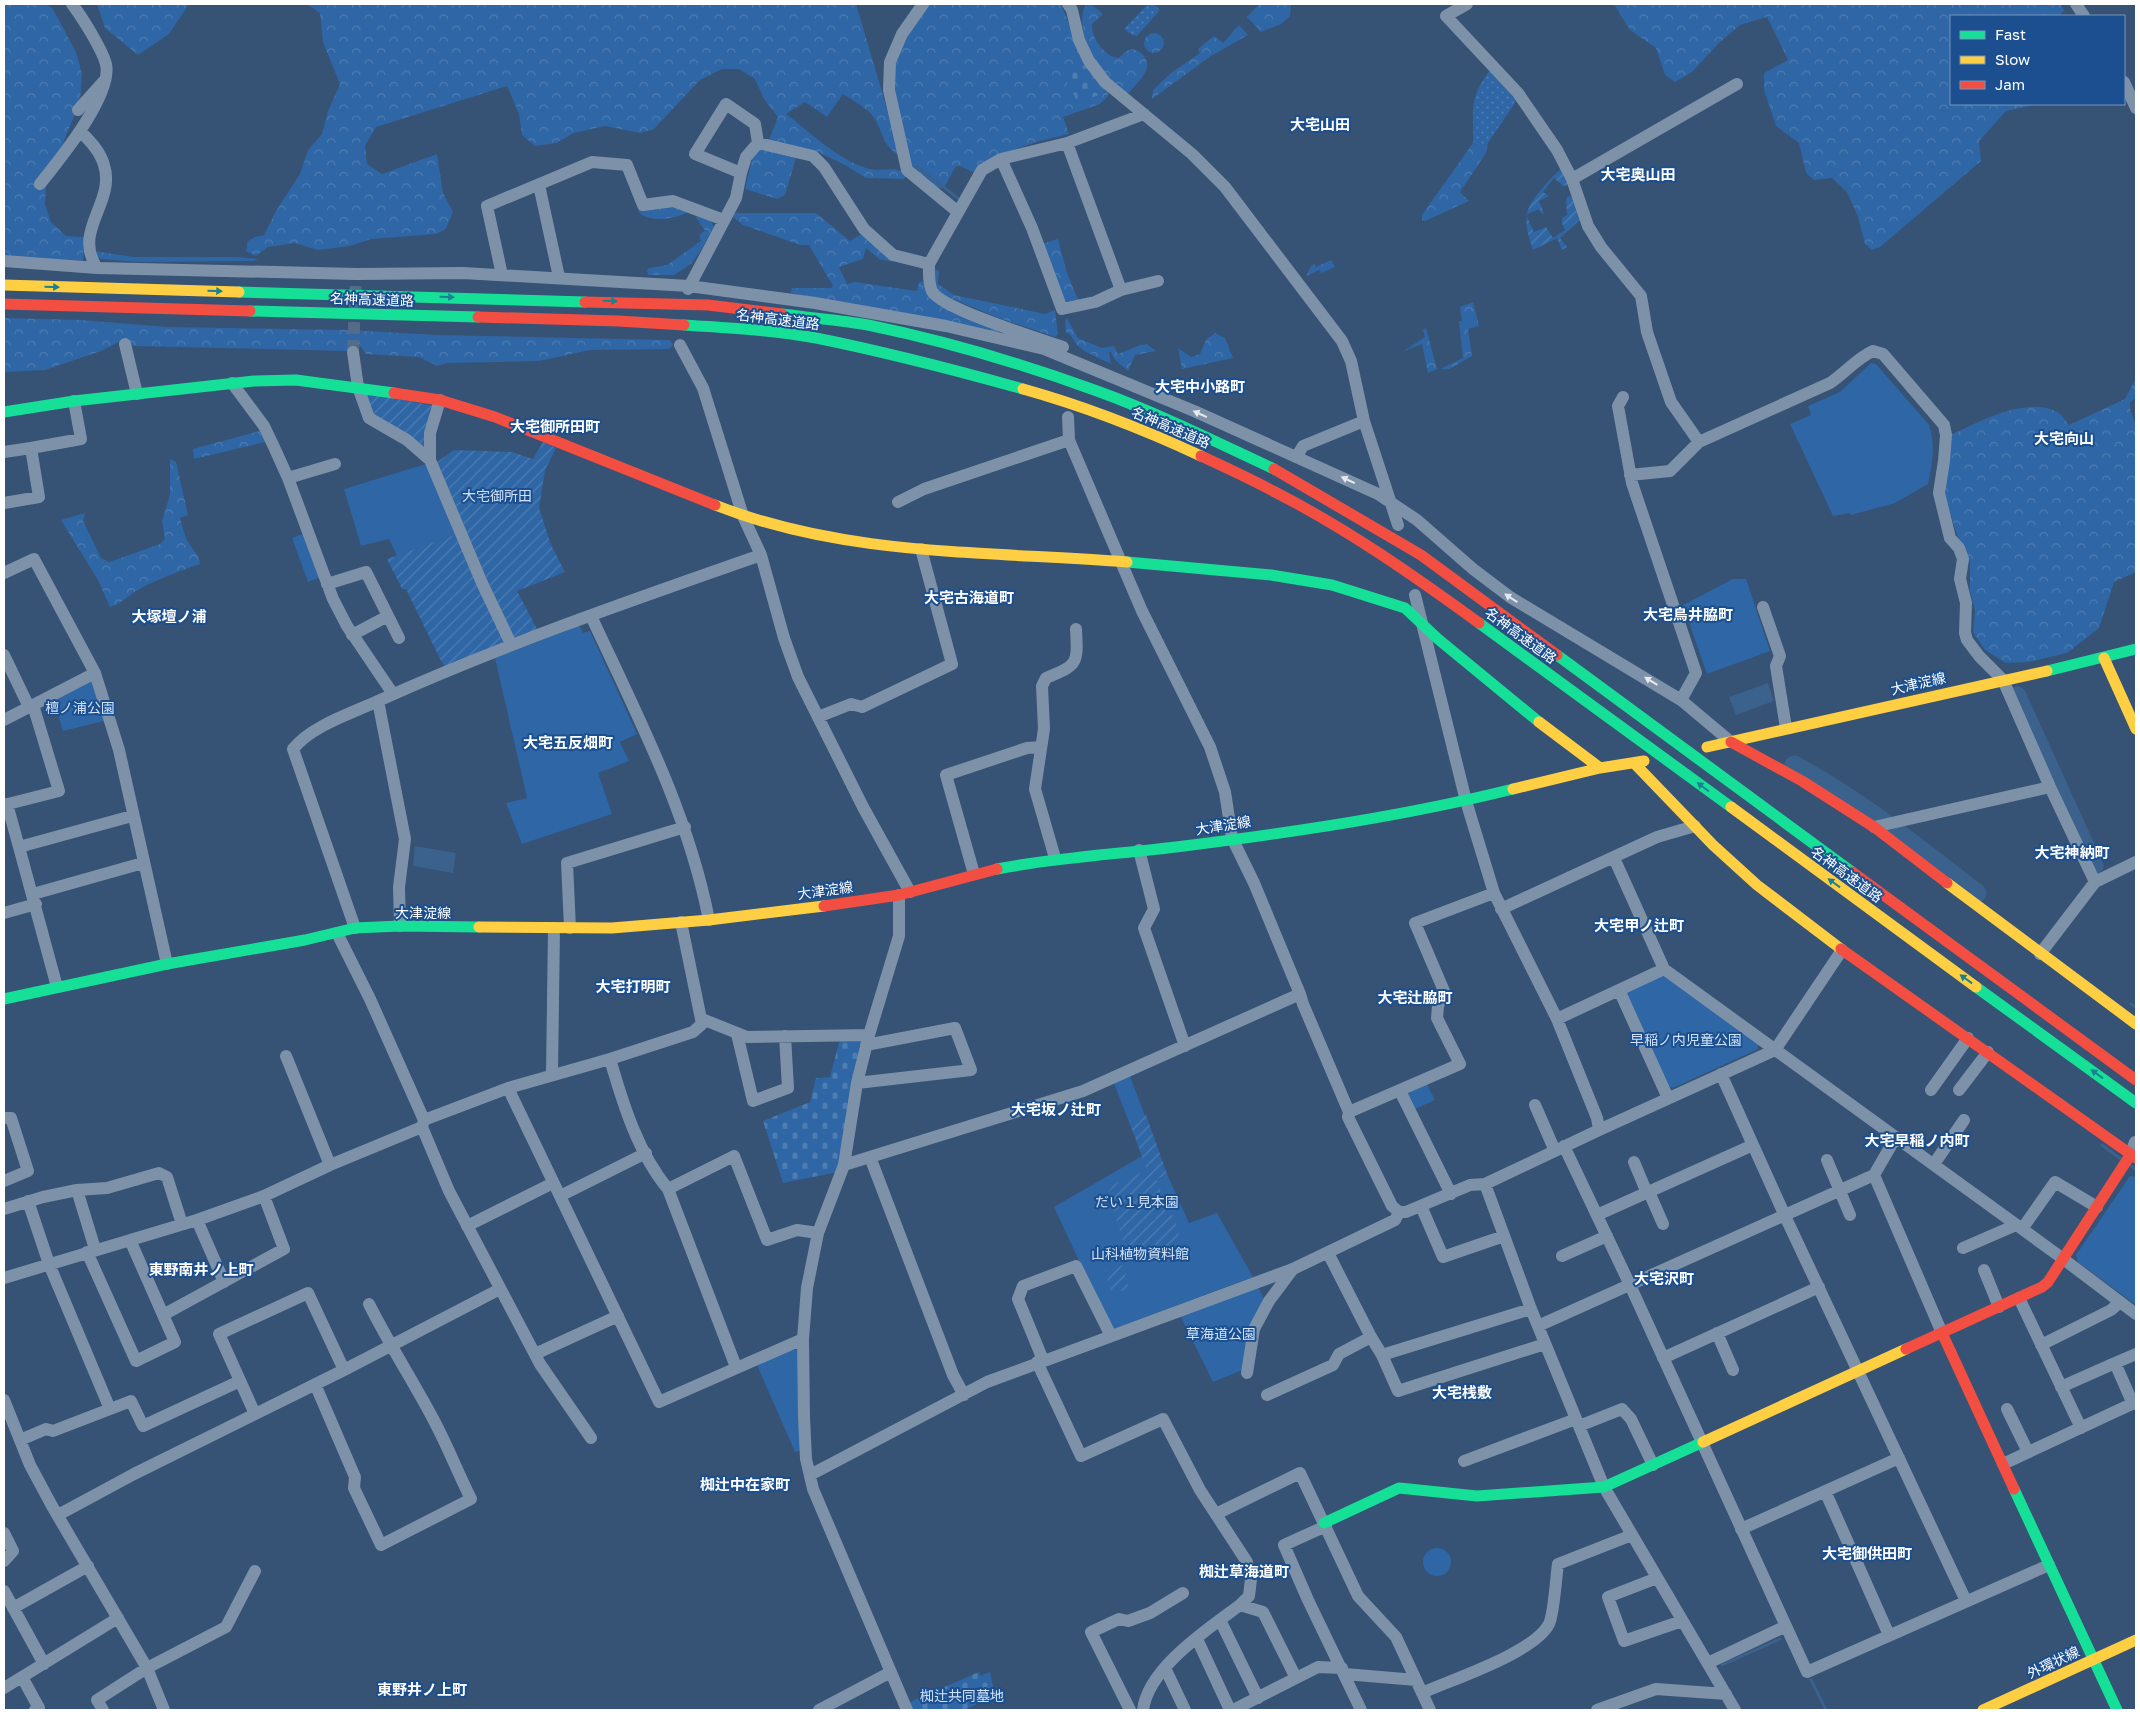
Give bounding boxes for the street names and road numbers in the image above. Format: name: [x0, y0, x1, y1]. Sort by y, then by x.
street label: 名神高速道路: [330, 289, 414, 309]
street label: 名神高速道路: [735, 305, 821, 333]
street label: 名神高速道路: [1129, 403, 1213, 451]
street label: 名神高速道路: [1482, 603, 1560, 667]
street label: 大津淀線: [1889, 668, 1947, 698]
street label: 大津淀線: [1194, 812, 1252, 838]
street label: 名神高速道路: [1808, 842, 1886, 906]
street label: 大津淀線: [796, 878, 854, 902]
street label: 大津淀線: [395, 904, 451, 921]
street label: 外環状線: [2024, 1642, 2082, 1682]

